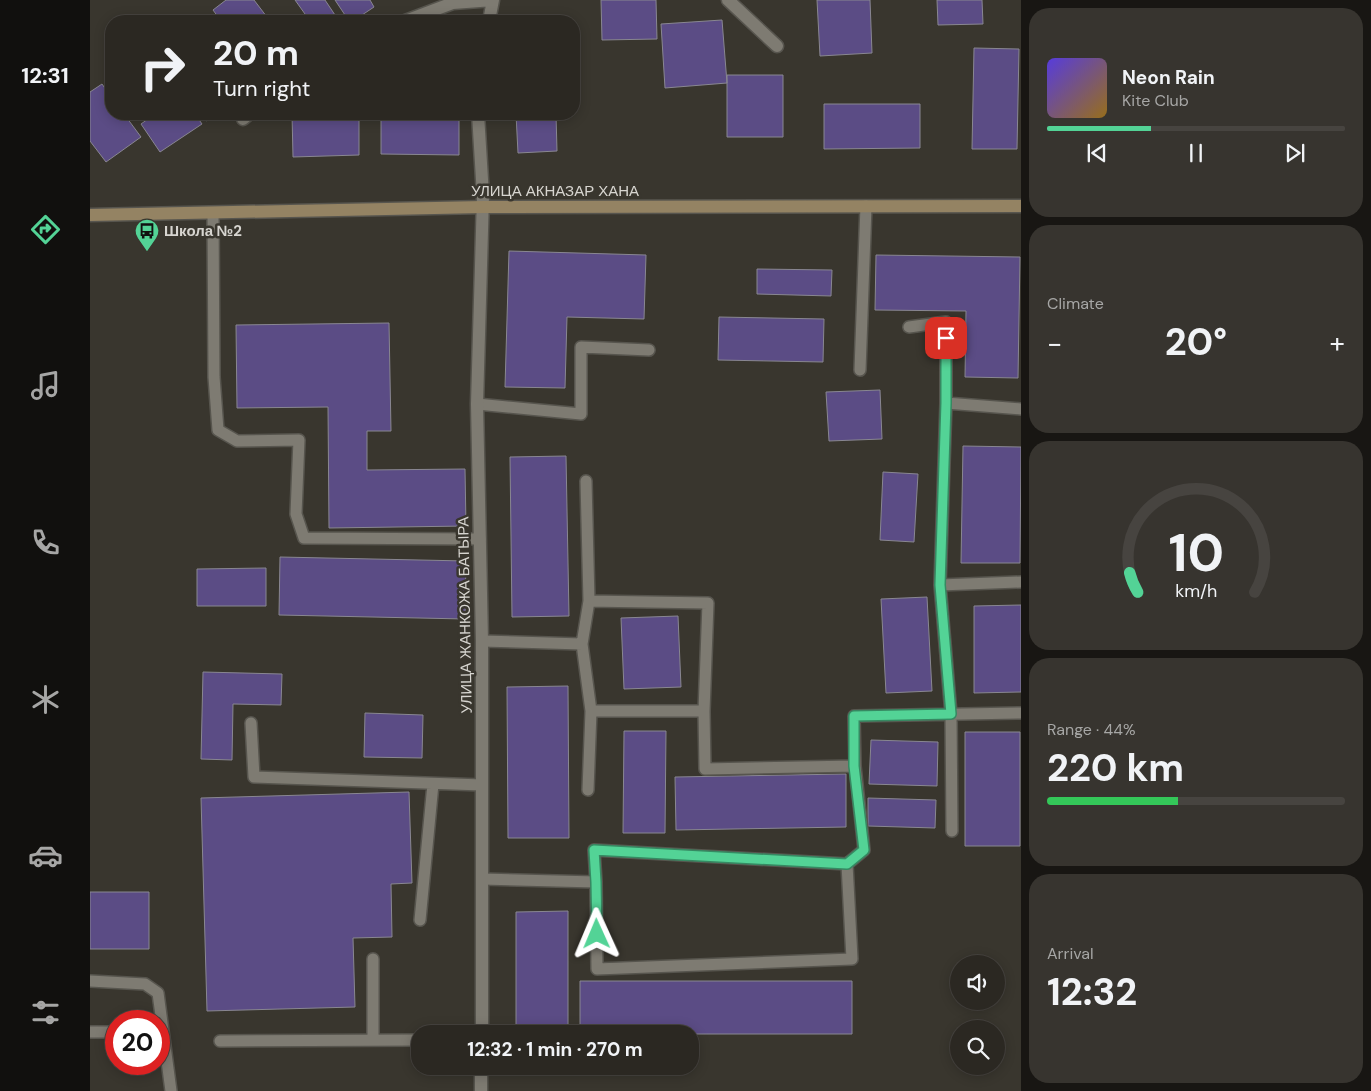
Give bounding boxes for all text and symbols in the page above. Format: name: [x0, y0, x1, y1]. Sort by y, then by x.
text: 20 m: [213, 30, 299, 76]
icon: right: [130, 35, 195, 100]
text: 12:31: [21, 61, 69, 90]
text: Neon Rain: [1122, 65, 1215, 90]
text: Turn right: [213, 74, 310, 103]
text: Kite Club: [1122, 90, 1189, 111]
icon: previous: [1083, 139, 1111, 167]
icon: pause: [1182, 139, 1210, 167]
icon: next: [1281, 139, 1309, 167]
street label: УЛИЦА АКНАЗАР ХАНА: [471, 181, 639, 201]
icon: directions: [28, 212, 63, 247]
bus stop icon: Школа №2: [134, 218, 160, 252]
place label: Школа №2: [164, 221, 242, 241]
text: Climate: [1047, 293, 1104, 314]
pin: [925, 317, 967, 359]
text: 20°: [1165, 317, 1227, 367]
icon: arrive: [932, 324, 960, 352]
text: −: [1047, 325, 1062, 362]
text: +: [1330, 325, 1345, 362]
icon: music: [28, 368, 63, 403]
street label: УЛИЦА ЖАНКОЖА БАТЫРА: [453, 516, 477, 714]
text: 10: [1168, 519, 1224, 587]
icon: phone: [28, 525, 63, 560]
text: km/h: [1175, 579, 1217, 603]
icon: climate: [28, 682, 63, 717]
text: Range · 44%: [1047, 719, 1135, 740]
text: 220 km: [1047, 743, 1184, 793]
icon: car: [28, 838, 63, 873]
position arrow: [570, 907, 622, 959]
text: Arrival: [1047, 943, 1094, 964]
map controls: [950, 955, 1005, 1075]
button: sound: [950, 955, 1005, 1010]
text: 12:32: [1047, 967, 1137, 1017]
icon: filters: [28, 995, 63, 1030]
speed limit sign: 20: [105, 1010, 170, 1075]
button: search: [950, 1020, 1005, 1075]
text: 12:32 · 1 min · 270 m: [467, 1037, 643, 1062]

